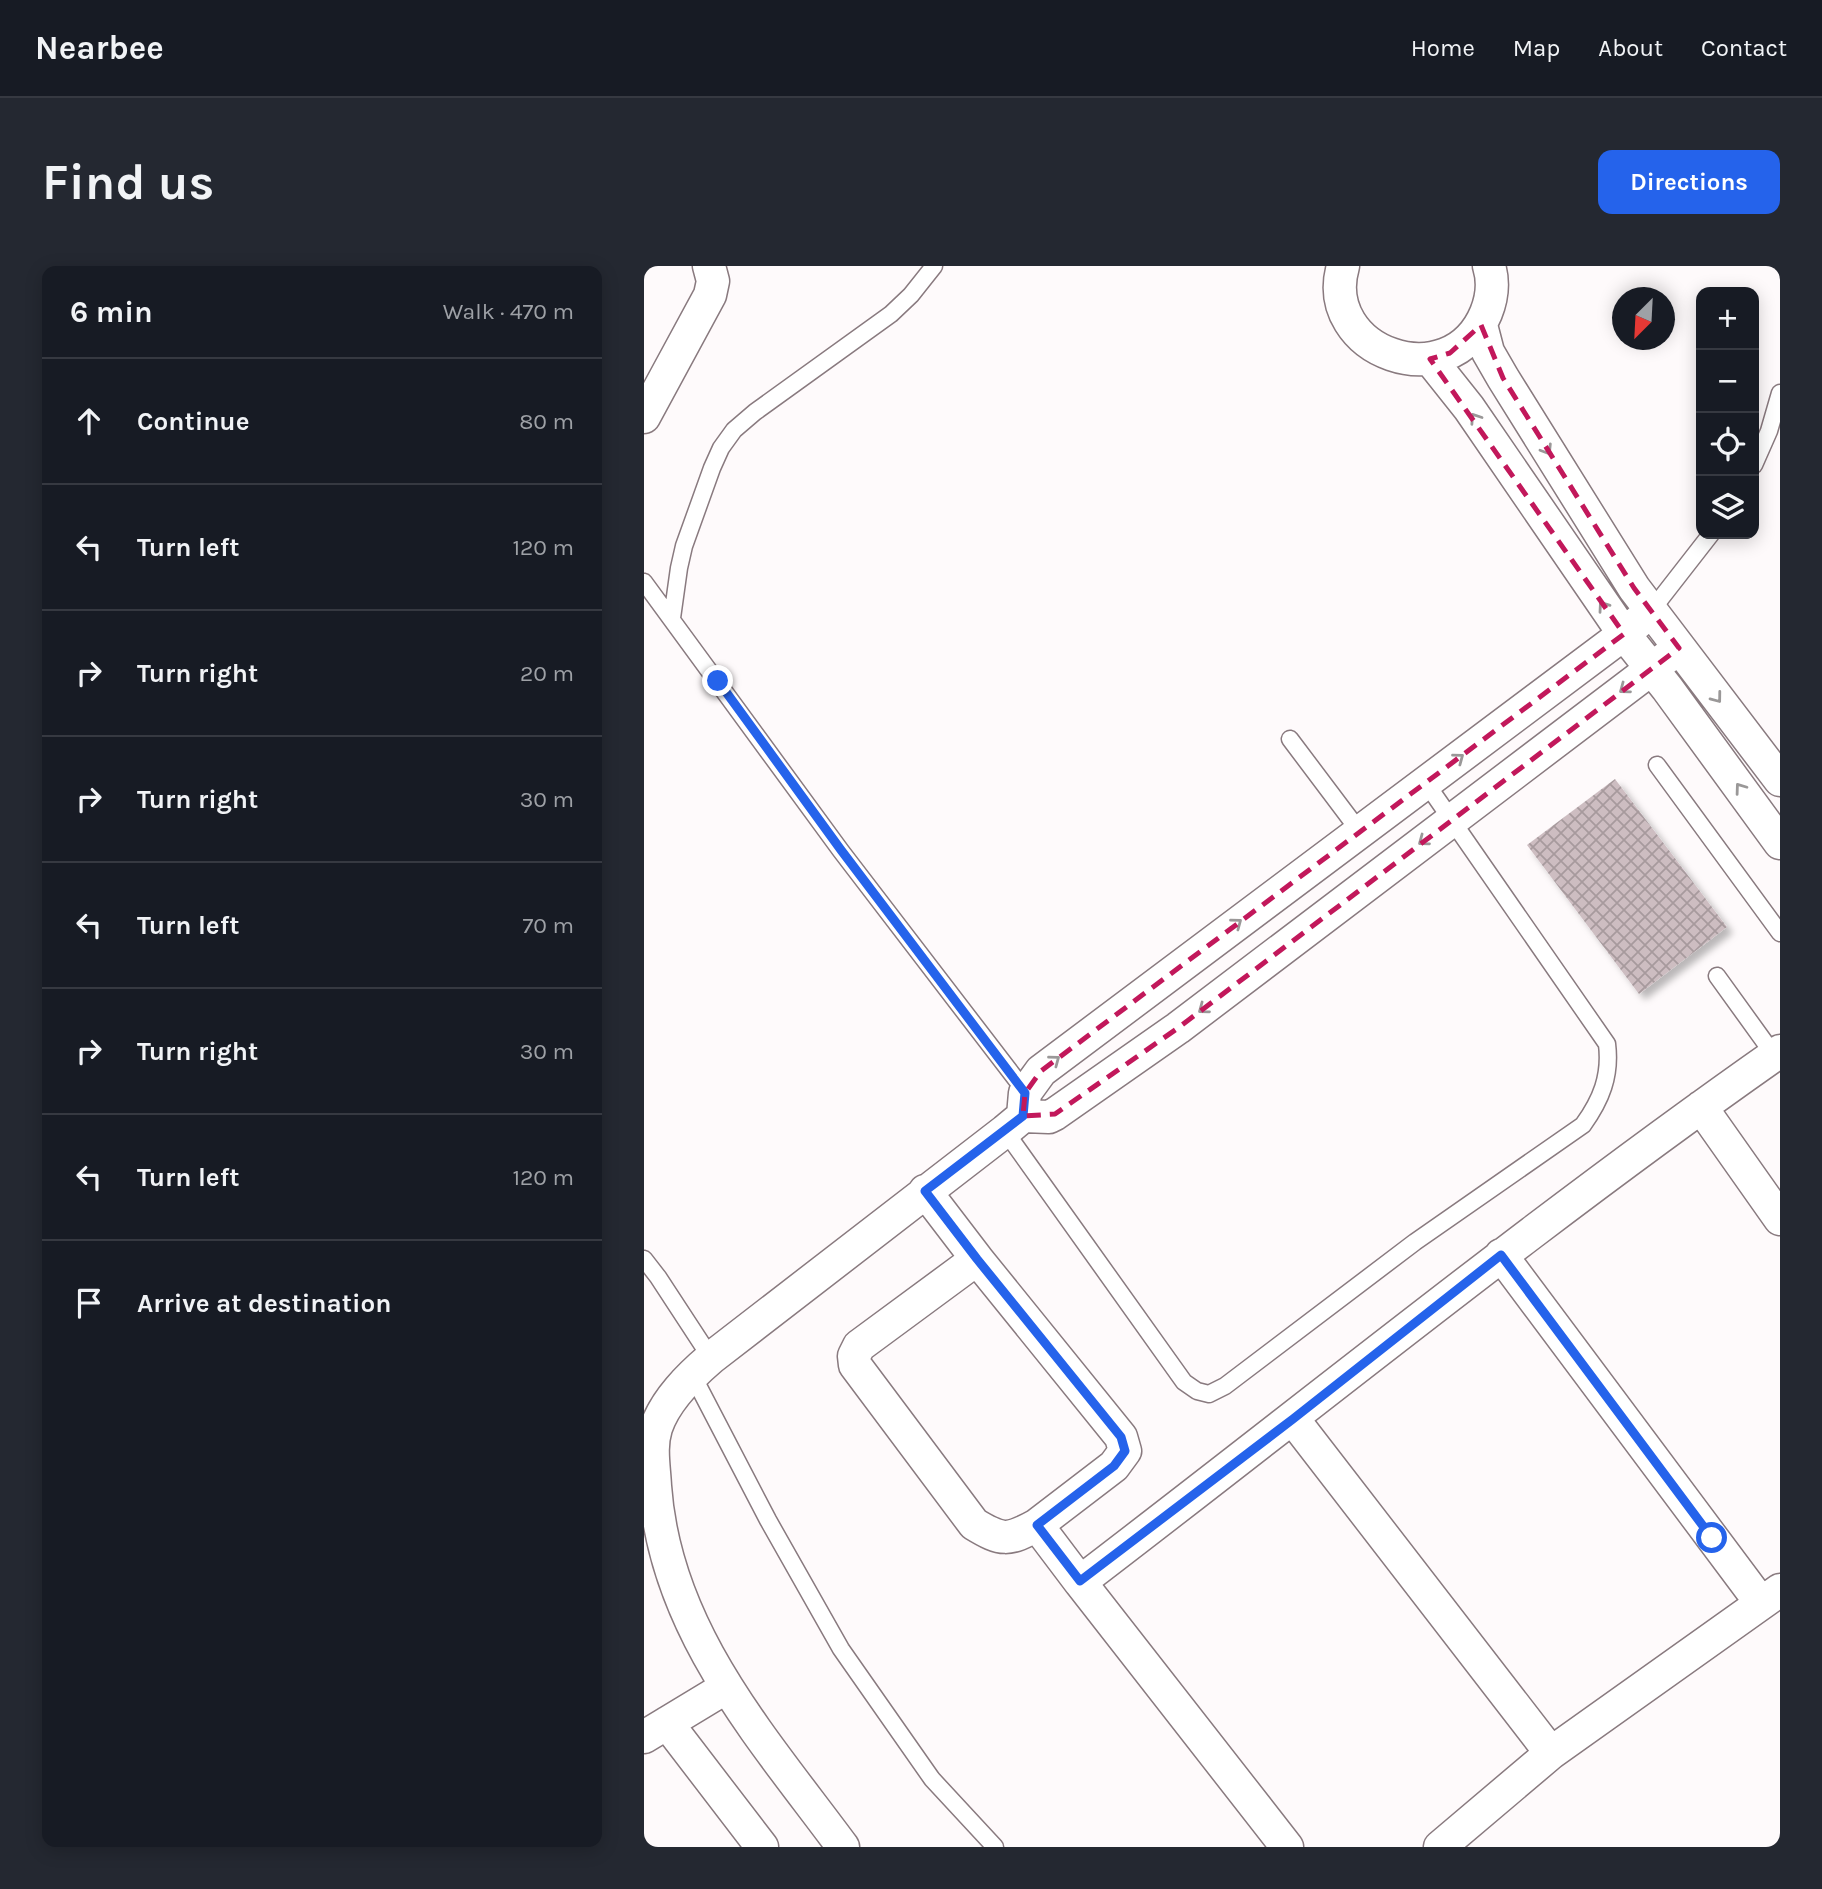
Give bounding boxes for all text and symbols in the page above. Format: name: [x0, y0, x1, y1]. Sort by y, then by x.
text: Nearbee: [35, 29, 164, 67]
text: Home: [1411, 34, 1475, 62]
text: Map: [1513, 34, 1560, 62]
text: About: [1598, 34, 1663, 62]
text: Contact: [1701, 34, 1787, 62]
button: Directions: [1598, 150, 1780, 214]
text: Find us: [42, 154, 214, 211]
north arrow: [1612, 287, 1675, 350]
map controls: [1696, 287, 1759, 539]
button: +: [1696, 287, 1759, 350]
text: 6 min: [70, 294, 153, 330]
text: Walk · 470 m: [443, 298, 574, 325]
button: −: [1696, 350, 1759, 413]
icon: ahead: [70, 402, 108, 440]
text: Continue: [137, 406, 249, 437]
text: 80 m: [519, 408, 574, 435]
one-way arrow: [1471, 413, 1483, 426]
button: locate: [1696, 413, 1759, 476]
one-way arrow: [1539, 442, 1552, 455]
button: layers: [1696, 476, 1759, 539]
icon: left: [70, 528, 108, 566]
text: Turn left: [137, 532, 239, 563]
text: 120 m: [512, 534, 574, 561]
one-way arrow: [1599, 601, 1611, 614]
icon: right: [70, 654, 108, 692]
text: Turn right: [137, 658, 258, 689]
text: 20 m: [520, 660, 574, 687]
route end: [702, 665, 733, 696]
one-way arrow: [1619, 681, 1632, 693]
one-way arrow: [1708, 690, 1721, 703]
one-way arrow: [1451, 754, 1464, 766]
icon: right: [70, 780, 108, 818]
one-way arrow: [1736, 783, 1748, 796]
text: Turn right: [137, 784, 258, 815]
text: 30 m: [520, 786, 574, 813]
one-way arrow: [1418, 832, 1430, 845]
icon: left: [70, 906, 108, 944]
text: Turn left: [137, 910, 239, 941]
text: 70 m: [523, 912, 574, 939]
one-way arrow: [1230, 919, 1242, 932]
one-way arrow: [1198, 1000, 1211, 1013]
icon: right: [70, 1032, 108, 1070]
text: Turn right: [137, 1036, 258, 1067]
text: 30 m: [520, 1038, 574, 1065]
one-way arrow: [1047, 1055, 1060, 1068]
icon: left: [70, 1158, 108, 1196]
text: Turn left: [137, 1162, 239, 1193]
text: 120 m: [512, 1164, 574, 1191]
icon: arrive: [70, 1284, 108, 1322]
text: Arrive at destination: [137, 1288, 391, 1319]
route start: [1696, 1522, 1727, 1553]

